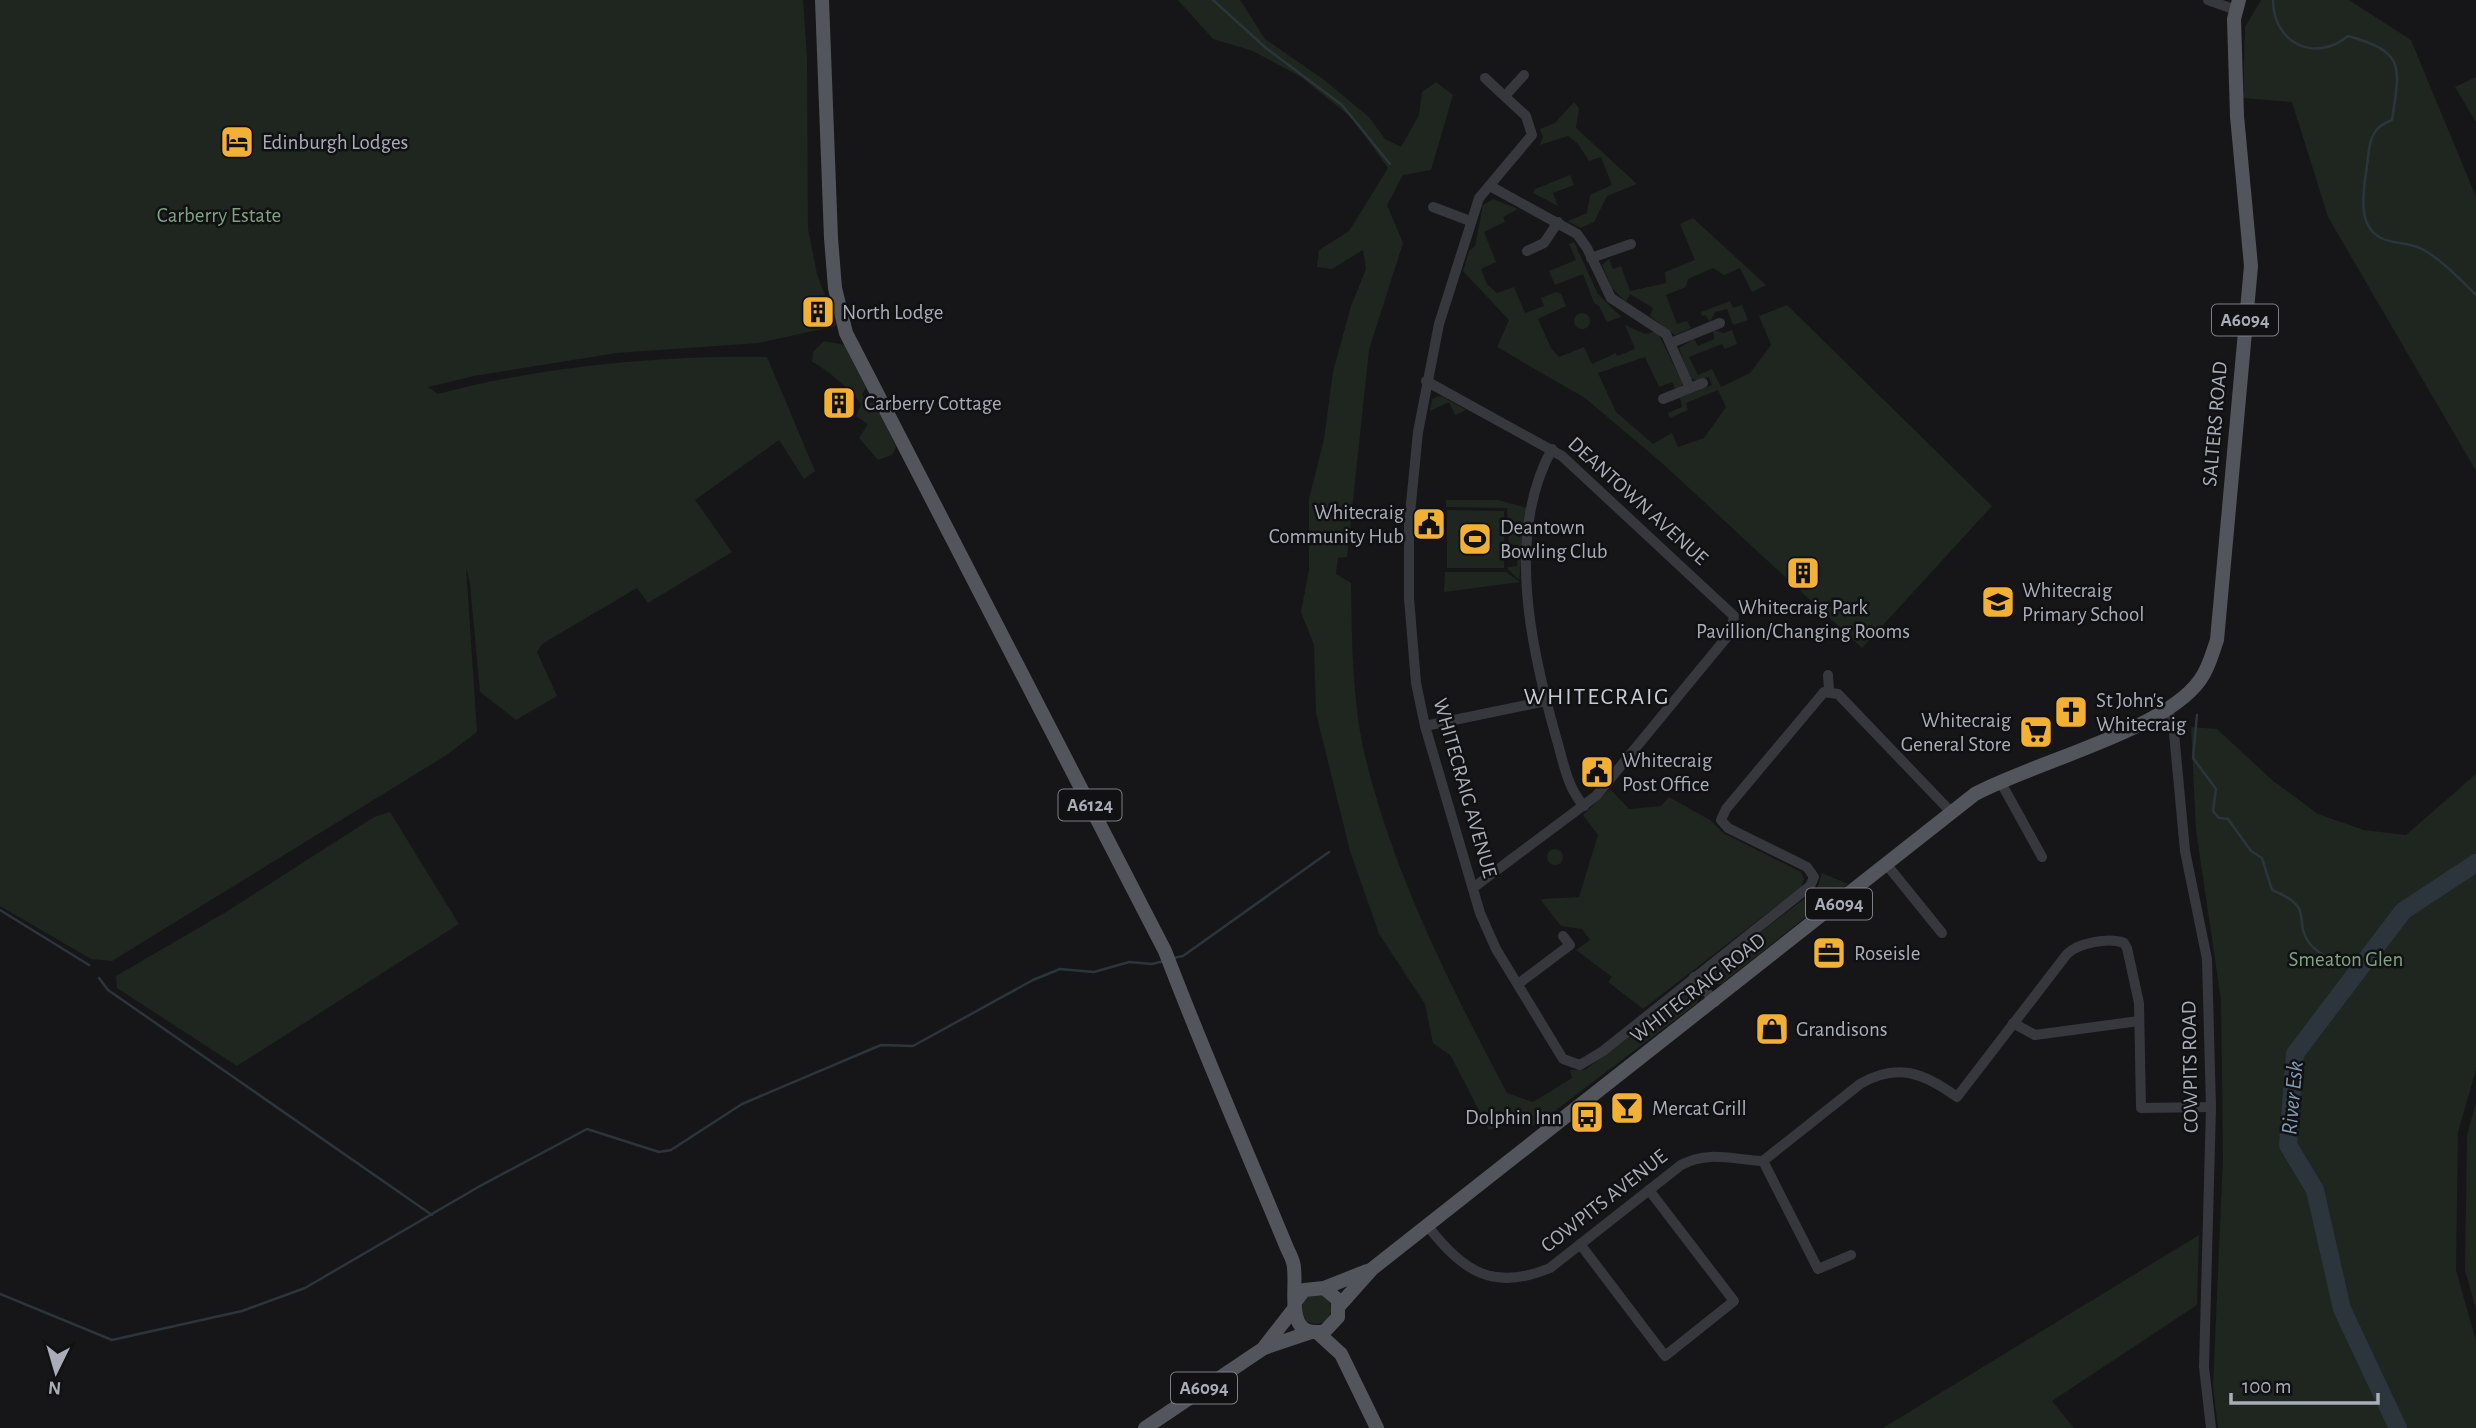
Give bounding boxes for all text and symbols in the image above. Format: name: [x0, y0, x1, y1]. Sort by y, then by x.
hotel icon: Edinburgh Lodges: [218, 123, 256, 161]
place label: Edinburgh Lodges: [262, 132, 408, 153]
park label: Carberry Estate: [157, 205, 281, 226]
building icon: North Lodge: [799, 293, 837, 331]
place label: North Lodge: [842, 302, 943, 323]
road number: A6094: [2212, 304, 2278, 336]
street label: SALTERS ROAD: [2199, 361, 2231, 487]
building icon: Carberry Cottage: [820, 384, 858, 422]
place label: Carberry Cottage: [864, 393, 1002, 414]
street label: DEANTOWN AVENUE: [1564, 433, 1712, 569]
place label: Whitecraig Community Hub: [1269, 502, 1405, 547]
public building icon: Whitecraig Community Hub: [1410, 505, 1448, 543]
place label: Deantown Bowling Club: [1500, 517, 1608, 562]
sports icon: Deantown Bowling Club: [1456, 520, 1494, 558]
building icon: Whitecraig Park Pavillion/Changing Rooms: [1784, 554, 1822, 592]
place label: Whitecraig Primary School: [2022, 580, 2145, 625]
school or university icon: Whitecraig Primary School: [1979, 583, 2017, 621]
place label: Whitecraig Park Pavillion/Changing Rooms: [1696, 597, 1910, 642]
district label: WHITECRAIG: [1524, 685, 1670, 709]
place label: St John's Whitecraig: [2096, 690, 2187, 735]
church icon: St John's Whitecraig: [2052, 693, 2090, 731]
street label: WHITECRAIG AVENUE: [1429, 696, 1501, 880]
place label: Whitecraig General Store: [1901, 710, 2012, 755]
supermarket icon: Whitecraig General Store: [2017, 713, 2055, 751]
place label: Whitecraig Post Office: [1622, 750, 1713, 795]
public building icon: Whitecraig Post Office: [1578, 753, 1616, 791]
road number: A6124: [1058, 790, 1122, 820]
road number: A6094: [1806, 888, 1872, 920]
street label: WHITECRAIG ROAD: [1627, 929, 1769, 1047]
office icon: Roseisle: [1810, 934, 1848, 972]
place label: Roseisle: [1854, 943, 1920, 964]
park label: Smeaton Glen: [2289, 949, 2403, 970]
street label: COWPITS ROAD: [2178, 1001, 2202, 1133]
shop icon: Grandisons: [1753, 1010, 1791, 1048]
place label: Grandisons: [1796, 1019, 1888, 1040]
water label: River Esk: [2278, 1060, 2308, 1136]
bar icon: Mercat Grill: [1608, 1089, 1646, 1127]
bus stop icon: Dolphin Inn: [1568, 1098, 1606, 1136]
place label: Mercat Grill: [1652, 1098, 1747, 1119]
place label: Dolphin Inn: [1465, 1107, 1562, 1128]
street label: COWPITS AVENUE: [1537, 1145, 1671, 1257]
north arrow: [21, 1337, 91, 1407]
scale bar: [2231, 1362, 2378, 1406]
road number: A6094: [1171, 1372, 1237, 1404]
text: 100 m: [2242, 1376, 2292, 1397]
text: N: [47, 1377, 62, 1397]

